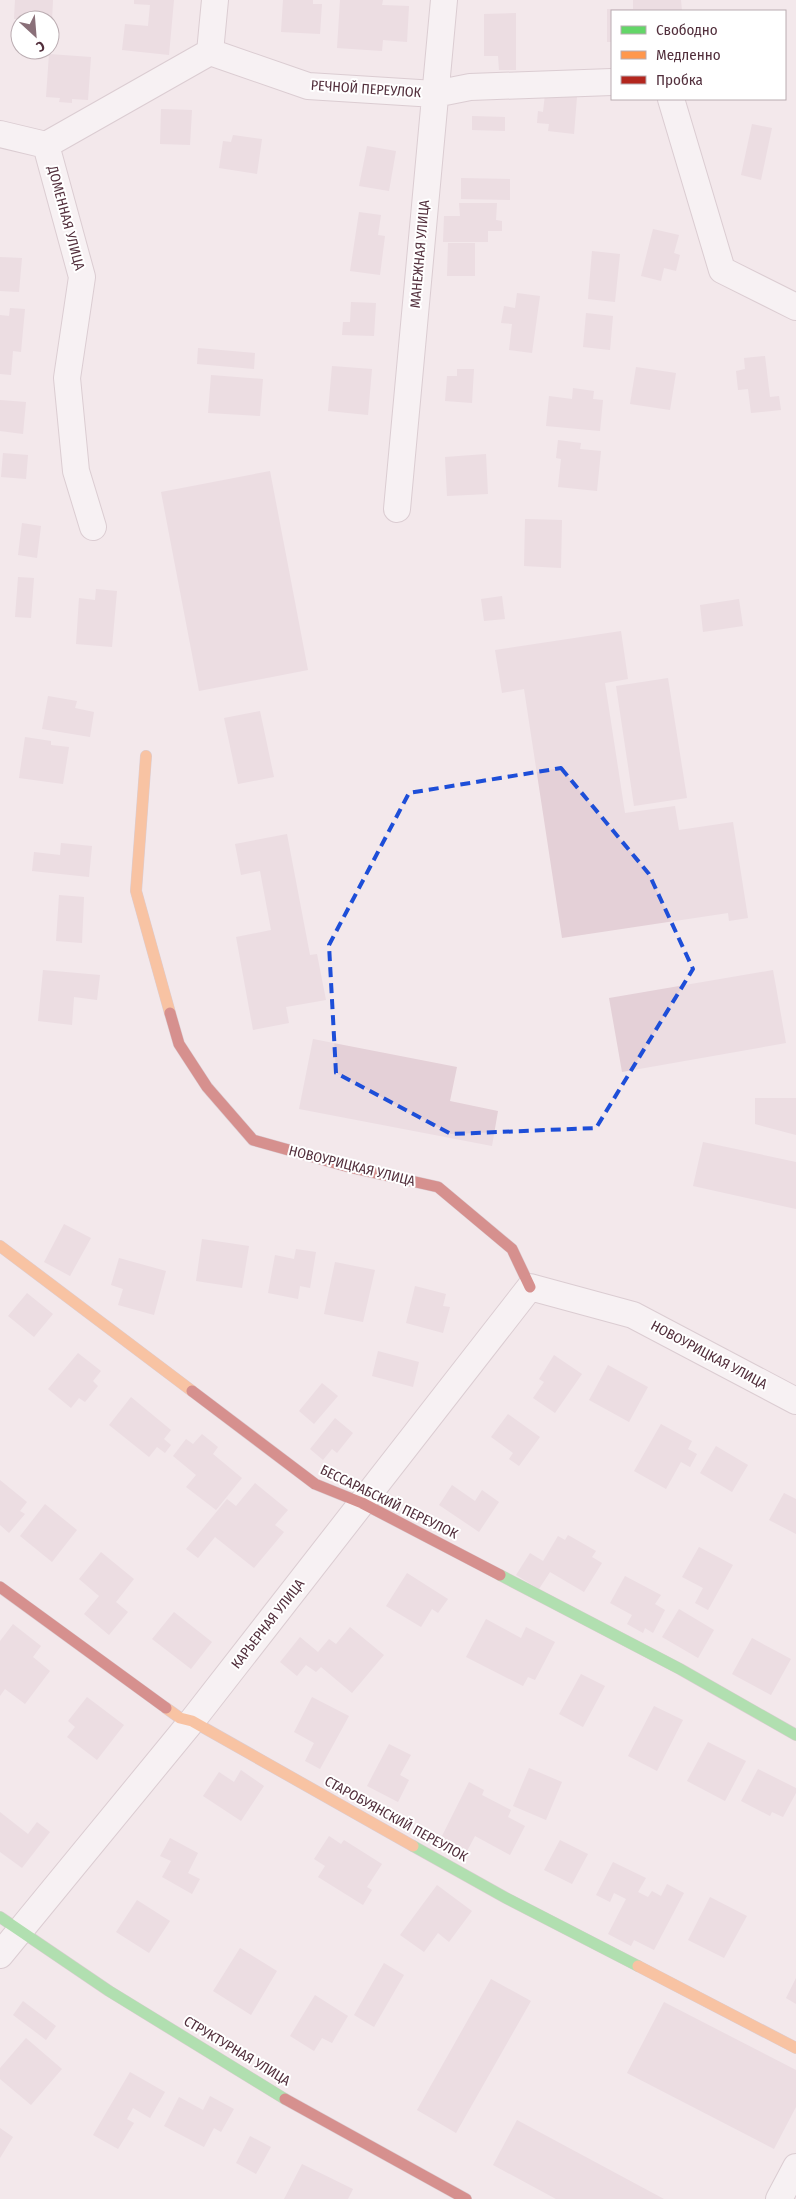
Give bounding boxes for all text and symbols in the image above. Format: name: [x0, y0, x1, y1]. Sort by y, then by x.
north arrow: [10, 10, 60, 60]
legend: [611, 10, 786, 100]
text: Свободно: [656, 21, 718, 39]
text: С: [33, 37, 48, 56]
text: Медленно: [656, 46, 721, 64]
text: Пробка: [656, 71, 703, 89]
street label: РЕЧНОЙ ПЕРЕУЛОК: [310, 77, 422, 101]
street label: ДОМЕННАЯ УЛИЦА: [44, 163, 88, 273]
street label: МАНЕЖНАЯ УЛИЦА: [407, 199, 433, 309]
street label: НОВОУРИЦКАЯ УЛИЦА: [287, 1142, 418, 1190]
street label: НОВОУРИЦКАЯ УЛИЦА: [648, 1317, 771, 1393]
street label: БЕССАРАБСКИЙ ПЕРЕУЛОК: [317, 1461, 461, 1543]
street label: КАРЬЕРНАЯ УЛИЦА: [228, 1575, 309, 1672]
street label: СТАРОБУЯНСКИЙ ПЕРЕУЛОК: [322, 1773, 471, 1866]
street label: СТРУКТУРНАЯ УЛИЦА: [181, 2012, 294, 2090]

